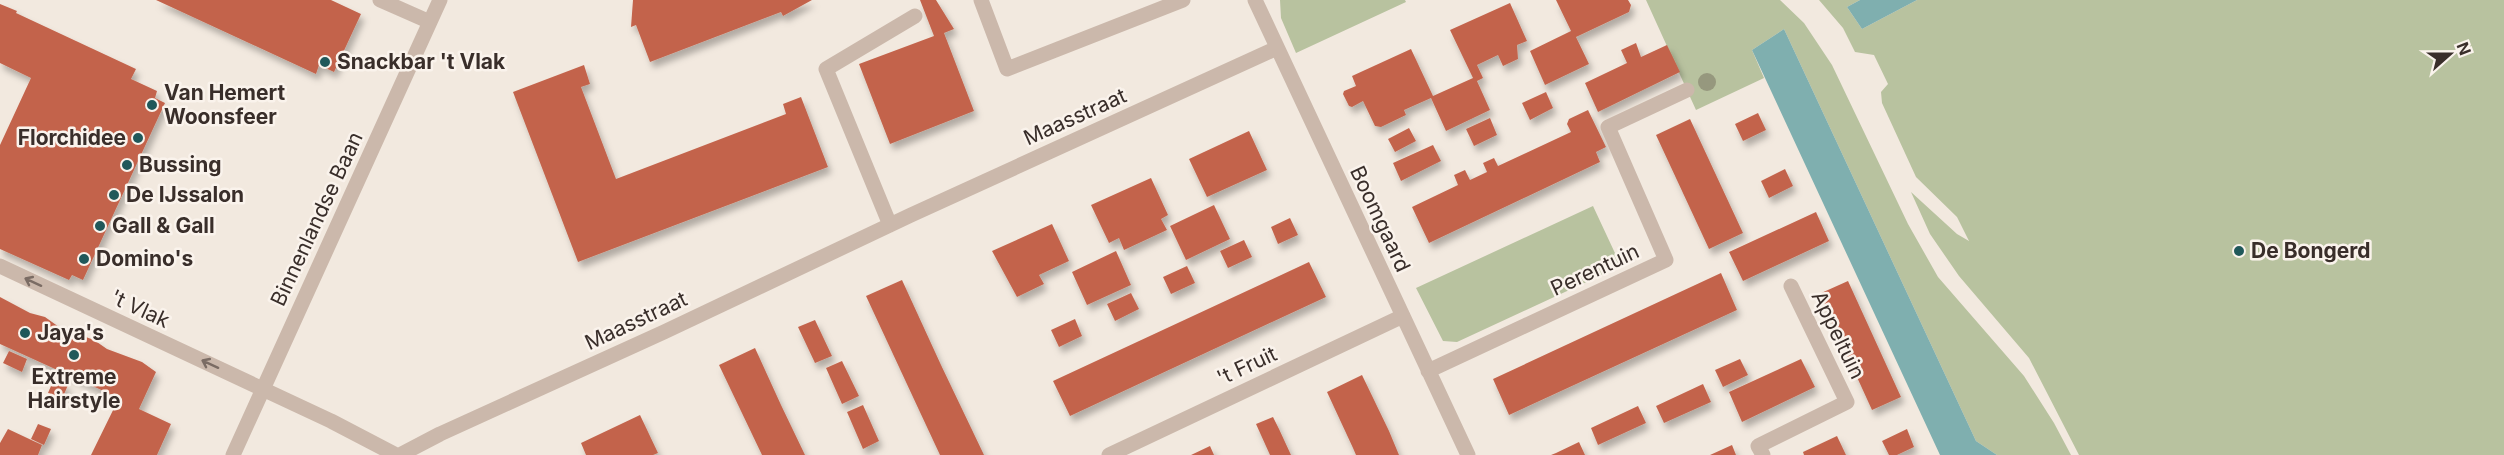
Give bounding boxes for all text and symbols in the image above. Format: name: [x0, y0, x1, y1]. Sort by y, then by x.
north arrow: [2420, 24, 2480, 84]
text: N: [2452, 39, 2476, 58]
place label: Snackbar 't Vlak: [337, 49, 506, 74]
marker: Snackbar 't Vlak: [318, 55, 332, 69]
place label: Van Hemert Woonsfeer: [164, 80, 286, 129]
street label: Maasstraat: [1019, 83, 1130, 150]
marker: Van Hemert Woonsfeer: [145, 98, 159, 112]
place label: Florchidee: [18, 125, 126, 150]
street label: Binnenlandse Baan: [265, 128, 368, 310]
marker: Florchidee: [131, 131, 145, 145]
place label: Bussing: [139, 152, 222, 177]
marker: Bussing: [120, 158, 134, 172]
street label: Boomgaard: [1345, 162, 1416, 276]
place label: De IJssalon: [126, 182, 244, 207]
marker: De IJssalon: [107, 188, 121, 202]
place label: Gall & Gall: [112, 213, 215, 238]
marker: Gall & Gall: [93, 219, 107, 233]
street label: Perentuin: [1547, 238, 1643, 301]
place label: De Bongerd: [2251, 238, 2371, 263]
marker: De Bongerd: [2232, 244, 2246, 258]
place label: Domino's: [96, 246, 193, 271]
marker: Domino's: [77, 252, 91, 266]
one-way arrow: [25, 275, 43, 287]
street label: 't Vlak: [107, 284, 174, 333]
street label: Maasstraat: [581, 286, 691, 355]
street label: Appeltuin: [1806, 287, 1870, 383]
place label: Jaya's: [37, 320, 104, 345]
marker: Jaya's: [18, 326, 32, 340]
street label: 't Fruit: [1213, 341, 1281, 390]
marker: Extreme Hairstyle: [67, 348, 81, 362]
one-way arrow: [201, 358, 219, 370]
place label: Extreme Hairstyle: [28, 364, 120, 413]

